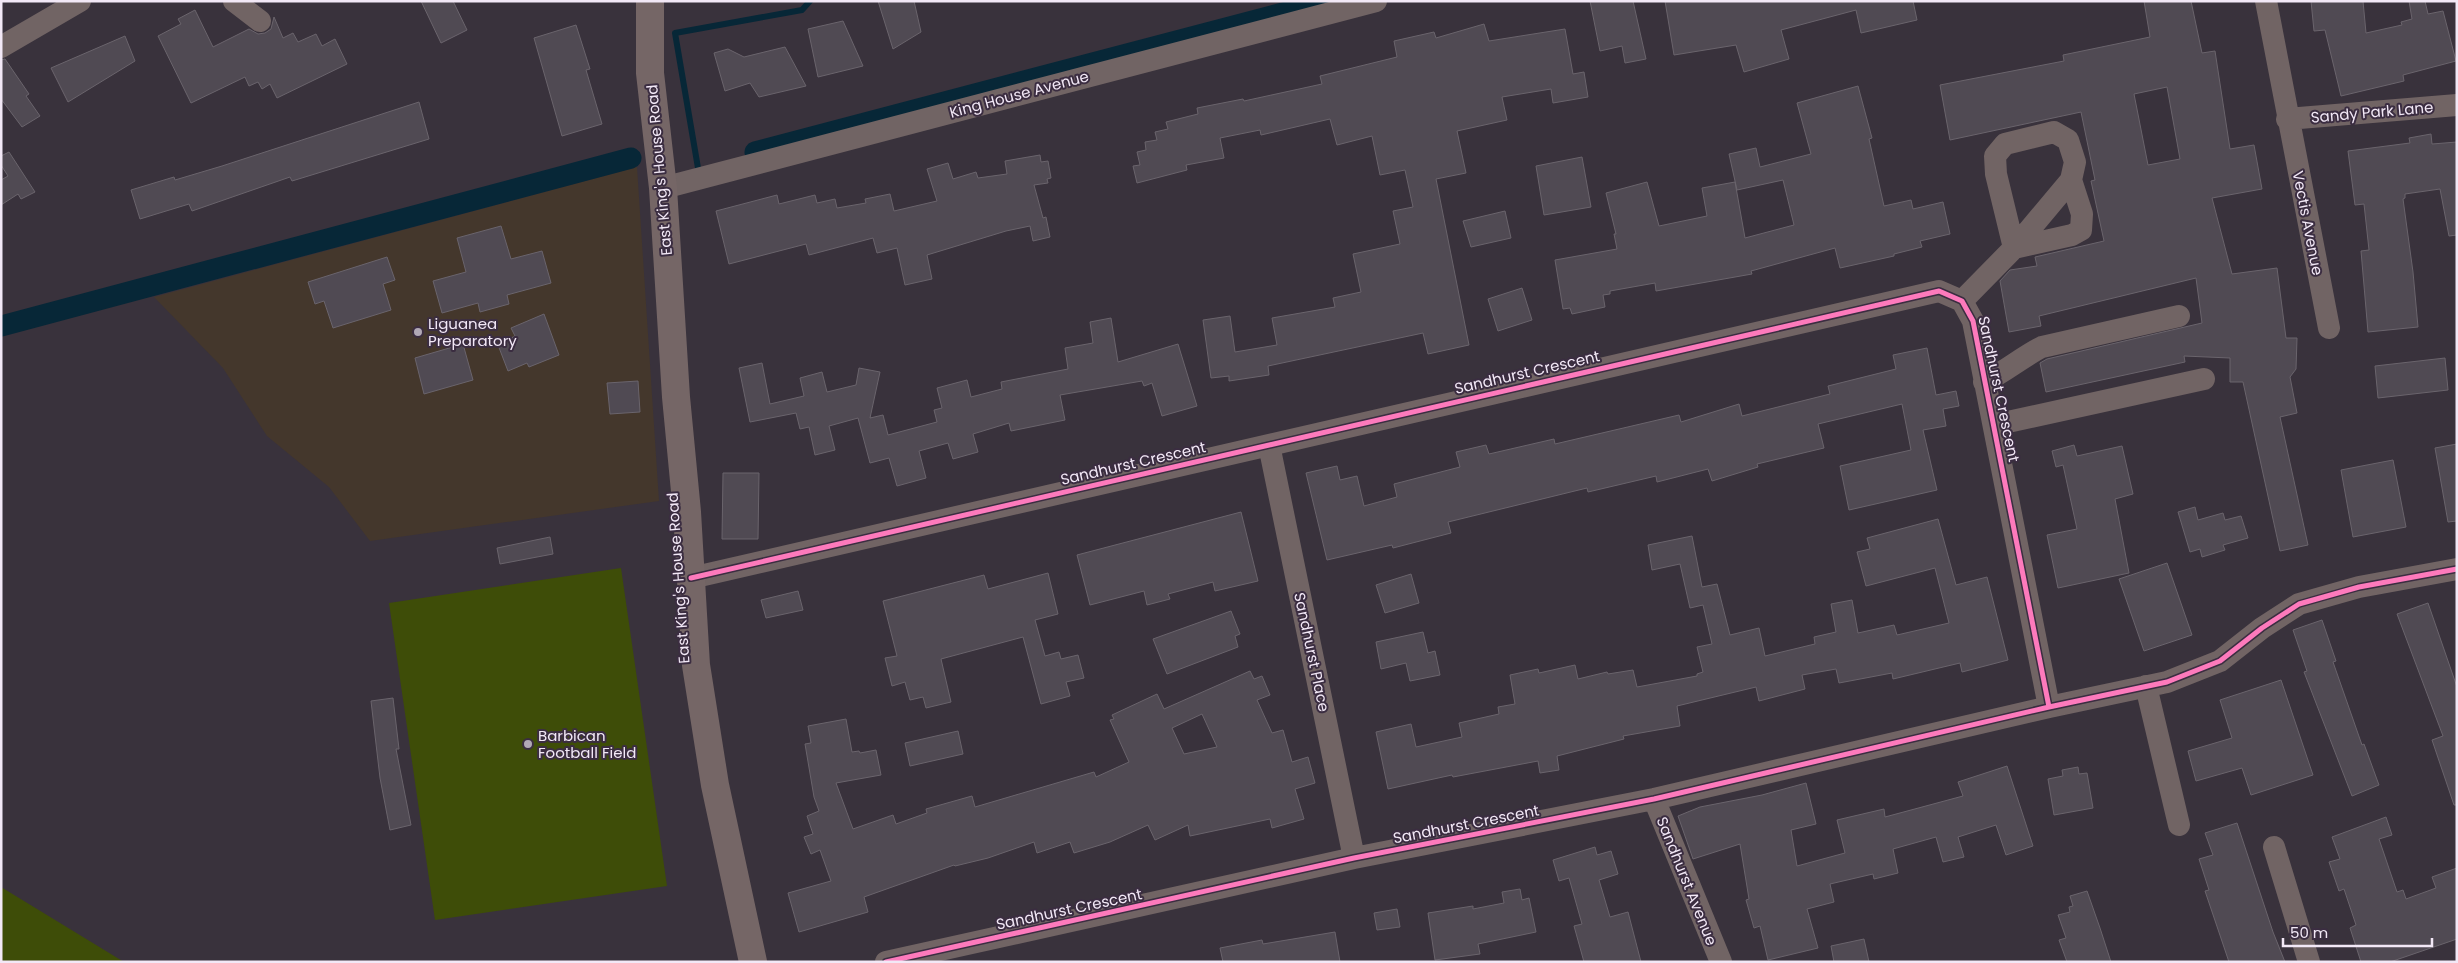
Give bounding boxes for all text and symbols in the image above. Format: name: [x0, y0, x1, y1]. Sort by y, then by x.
street label: King House Avenue: [947, 65, 1091, 123]
street label: East King's House Road: [641, 84, 677, 256]
street label: Sandy Park Lane: [2310, 96, 2434, 128]
street label: Vectis Avenue: [2288, 169, 2328, 277]
place label: Liguanea Preparatory: [428, 313, 517, 351]
street label: Sandhurst Crescent: [1973, 314, 2025, 464]
marker: Liguanea Preparatory: [412, 326, 424, 338]
street label: Sandhurst Crescent: [1452, 345, 1602, 399]
street label: Sandhurst Crescent: [1058, 436, 1208, 490]
street label: East King's House Road: [662, 492, 694, 664]
street label: Sandhurst Place: [1289, 590, 1335, 714]
place label: Barbican Football Field: [538, 725, 636, 763]
marker: Barbican Football Field: [522, 738, 534, 750]
street label: Sandhurst Crescent: [1391, 800, 1541, 848]
street label: Sandhurst Avenue: [1652, 814, 1722, 948]
street label: Sandhurst Crescent: [994, 883, 1144, 935]
scale bar: [2283, 916, 2432, 948]
text: 50 m: [2290, 922, 2328, 943]

